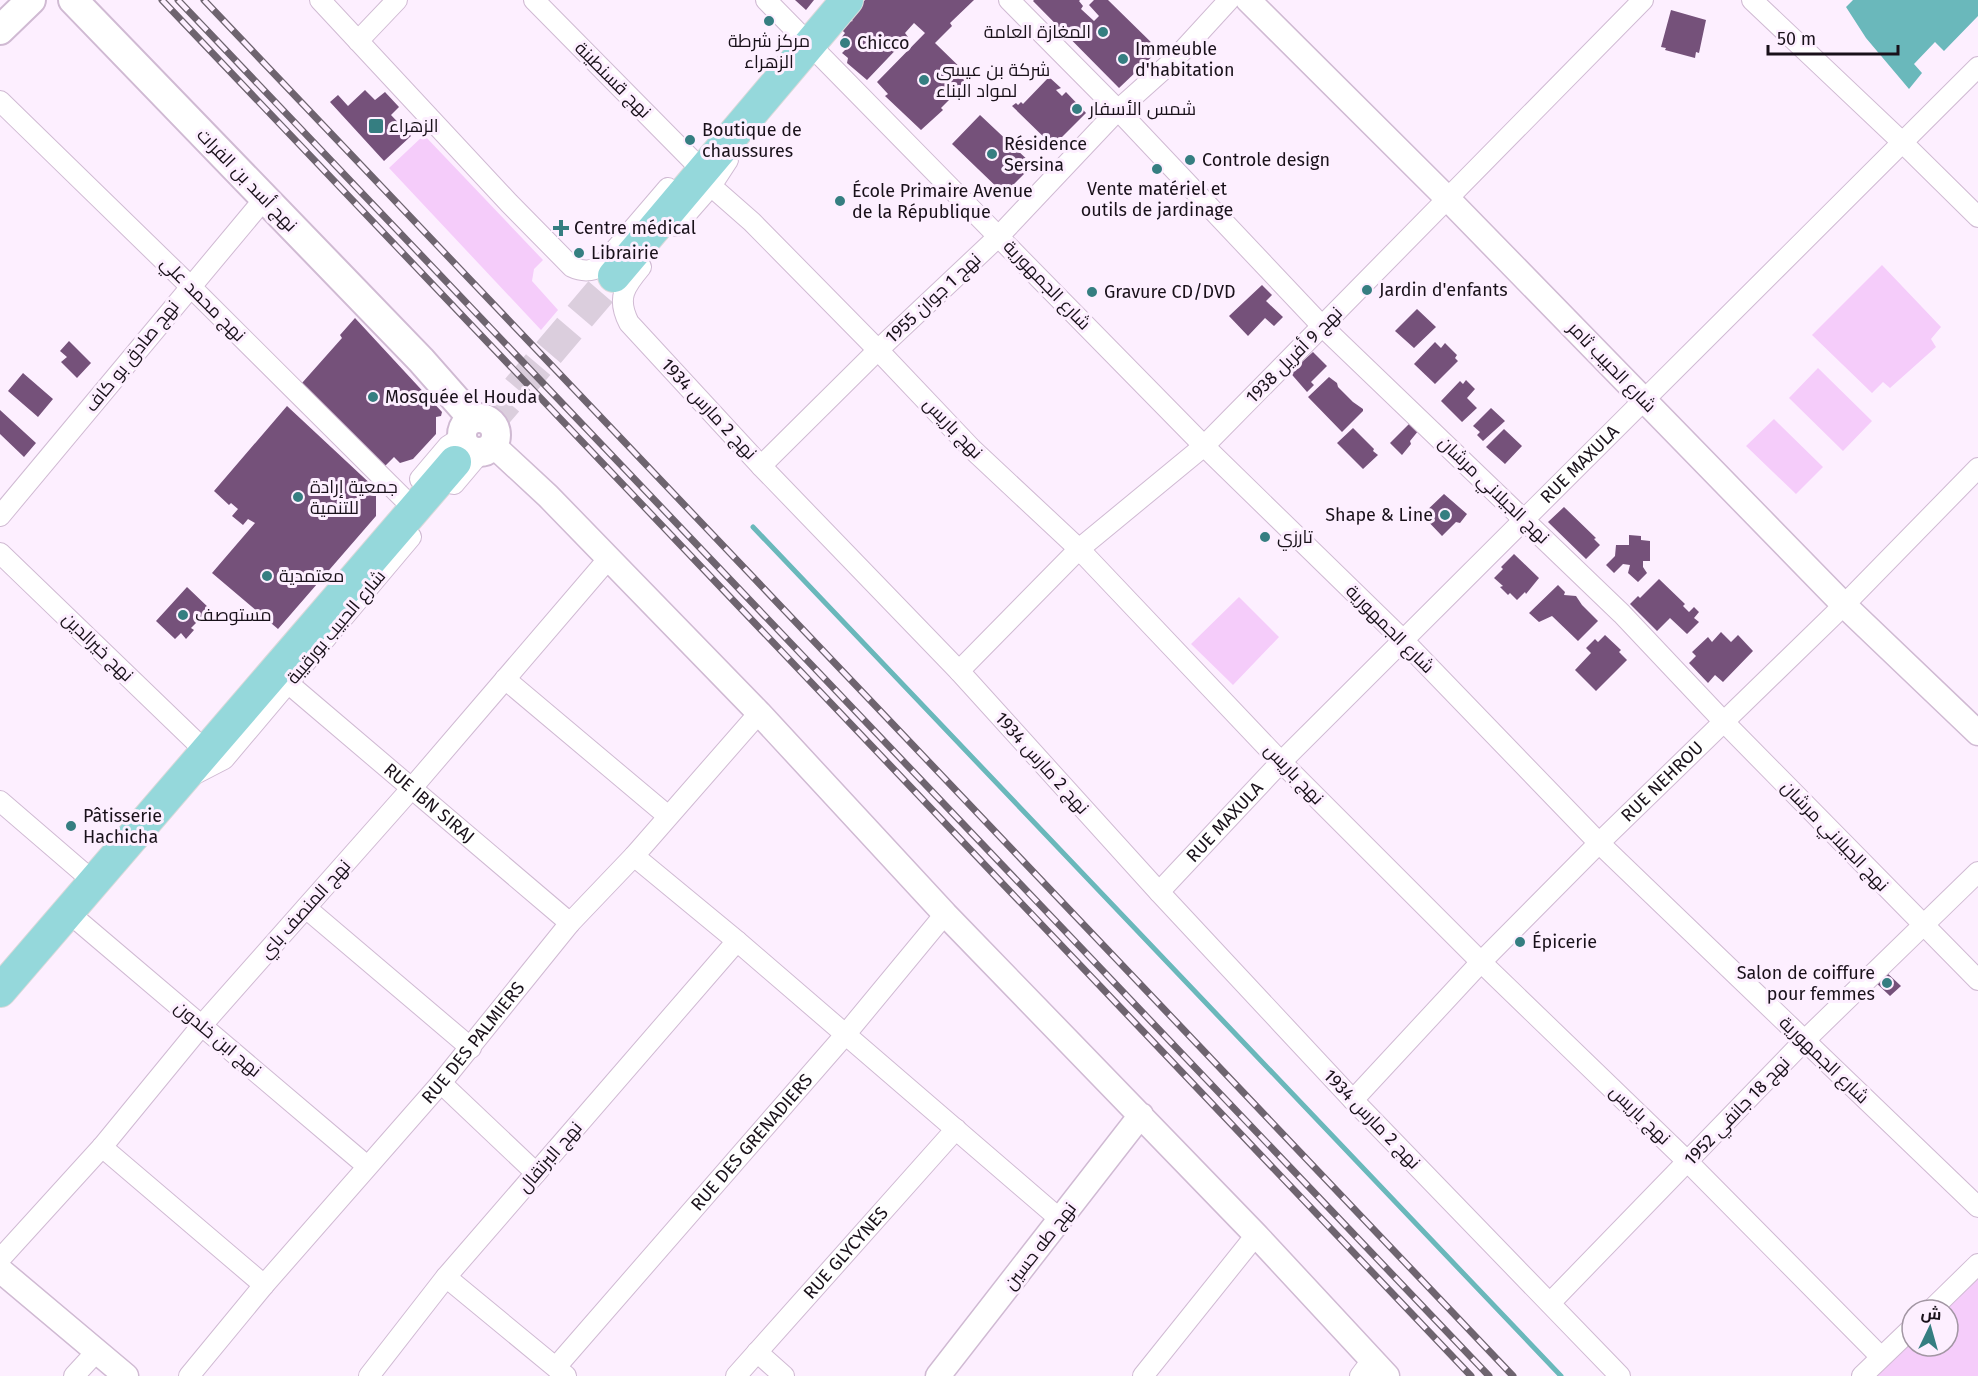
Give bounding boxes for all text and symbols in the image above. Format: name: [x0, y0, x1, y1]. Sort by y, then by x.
marker: مركز شرطة الزهراء: [762, 14, 776, 28]
scale bar: [1768, 18, 1898, 56]
place label: المغازة العامة: [984, 21, 1091, 43]
marker: المغازة العامة: [1096, 25, 1110, 39]
text: 50 m: [1777, 28, 1816, 50]
place label: مركز شرطة الزهراء: [728, 30, 810, 73]
place label: Chicco: [857, 32, 910, 54]
marker: Chicco: [838, 36, 852, 50]
street label: نهج قسنطينة: [570, 37, 656, 123]
place label: Immeuble d'habitation: [1135, 38, 1235, 81]
marker: Immeuble d'habitation: [1116, 52, 1130, 66]
place label: شركة بن عيسى لمواد البناء: [936, 59, 1050, 102]
marker: شركة بن عيسى لمواد البناء: [917, 73, 931, 87]
place label: شمس الأسفار: [1088, 98, 1196, 120]
marker: شمس الأسفار: [1070, 102, 1084, 116]
place label: الزهراء: [389, 115, 439, 137]
marker: الزهراء: [367, 117, 385, 135]
place label: Boutique de chaussures: [702, 119, 802, 162]
street label: نهج أسد بن الفرات: [192, 124, 302, 237]
marker: Boutique de chaussures: [683, 133, 697, 147]
place label: Résidence Sersina: [1004, 133, 1087, 176]
marker: Résidence Sersina: [985, 147, 999, 161]
place label: Controle design: [1202, 149, 1330, 171]
marker: Controle design: [1183, 153, 1197, 167]
marker: Vente matériel et outils de jardinage: [1150, 162, 1164, 176]
place label: Vente matériel et outils de jardinage: [1081, 178, 1233, 221]
place label: École Primaire Avenue de la République: [852, 179, 1033, 223]
marker: École Primaire Avenue de la République: [833, 194, 847, 208]
place label: Centre médical: [574, 217, 696, 239]
marker: Centre médical: [552, 219, 570, 237]
street label: شارع الجمهورية: [998, 236, 1095, 335]
place label: Librairie: [591, 242, 659, 264]
marker: Librairie: [572, 246, 586, 260]
street label: نهج 1 جوان 1955: [881, 248, 986, 349]
street label: نهج محمد علي: [154, 252, 250, 348]
place label: Jardin d'enfants: [1379, 279, 1508, 301]
place label: Gravure CD/DVD: [1104, 281, 1236, 303]
marker: Jardin d'enfants: [1360, 283, 1374, 297]
marker: Gravure CD/DVD: [1085, 285, 1099, 299]
street label: نهج صادق بو كاف: [80, 296, 184, 417]
street label: نهج 9 أفريل 1938: [1241, 302, 1348, 409]
street label: شارع الحبيب ثامر: [1562, 316, 1661, 418]
street label: نهج 2 مارس 1934: [656, 354, 761, 465]
place label: Mosquée el Houda: [385, 386, 537, 408]
marker: Mosquée el Houda: [366, 390, 380, 404]
street label: نهج باريس: [918, 393, 987, 464]
street label: RUE MAXULA: [1536, 420, 1624, 508]
street label: نهج الجيلاني مرشان: [1432, 432, 1554, 551]
place label: جمعية إرادة للتنمية: [310, 476, 398, 519]
marker: جمعية إرادة للتنمية: [291, 490, 305, 504]
place label: Shape & Line: [1325, 504, 1433, 526]
marker: Shape & Line: [1438, 508, 1452, 522]
place label: تارزي: [1277, 526, 1313, 551]
marker: تارزي: [1258, 530, 1272, 544]
place label: معتمدية: [279, 565, 344, 587]
street label: شارع الحبيب بورقيبة: [282, 565, 391, 689]
marker: معتمدية: [260, 569, 274, 583]
street label: شارع الجمهورية: [1340, 580, 1439, 679]
place label: مستوصف: [195, 604, 271, 626]
street label: نهج خيرالدين: [57, 608, 138, 687]
marker: مستوصف: [176, 608, 190, 622]
street label: نهج 2 مارس 1934: [990, 707, 1094, 819]
street label: RUE NEHROU: [1616, 737, 1708, 827]
street label: نهج باريس: [1259, 739, 1328, 810]
street label: RUE IBN SIRAJ: [379, 758, 479, 848]
street label: نهج الجيلاني مرشان: [1774, 776, 1893, 898]
street label: RUE MAXULA: [1182, 777, 1268, 867]
place label: Pâtisserie Hachicha: [83, 805, 162, 848]
marker: Pâtisserie Hachicha: [64, 819, 78, 833]
street label: نهج المنصف باي: [255, 855, 357, 965]
place label: Épicerie: [1532, 930, 1597, 953]
marker: Épicerie: [1513, 935, 1527, 949]
place label: Salon de coiffure pour femmes: [1737, 962, 1875, 1005]
marker: Salon de coiffure pour femmes: [1880, 976, 1894, 990]
street label: RUE DES PALMIERS: [417, 977, 529, 1108]
street label: نهج ابن خلدون: [169, 996, 266, 1082]
street label: شارع الجمهورية: [1774, 1012, 1873, 1109]
street label: نهج 18 جانفي 1952: [1680, 1052, 1797, 1172]
street label: نهج 2 مارس 1934: [1318, 1065, 1425, 1174]
street label: RUE DES GRENADIERS: [686, 1069, 817, 1215]
street label: نهج باريس: [1604, 1081, 1675, 1150]
street label: نهج البرتقال: [513, 1117, 588, 1198]
street label: نهج طه حسين: [999, 1198, 1082, 1295]
street label: RUE GLYCYNES: [799, 1202, 893, 1304]
north arrow: [1900, 1298, 1960, 1358]
text: ش: [1920, 1303, 1942, 1324]

